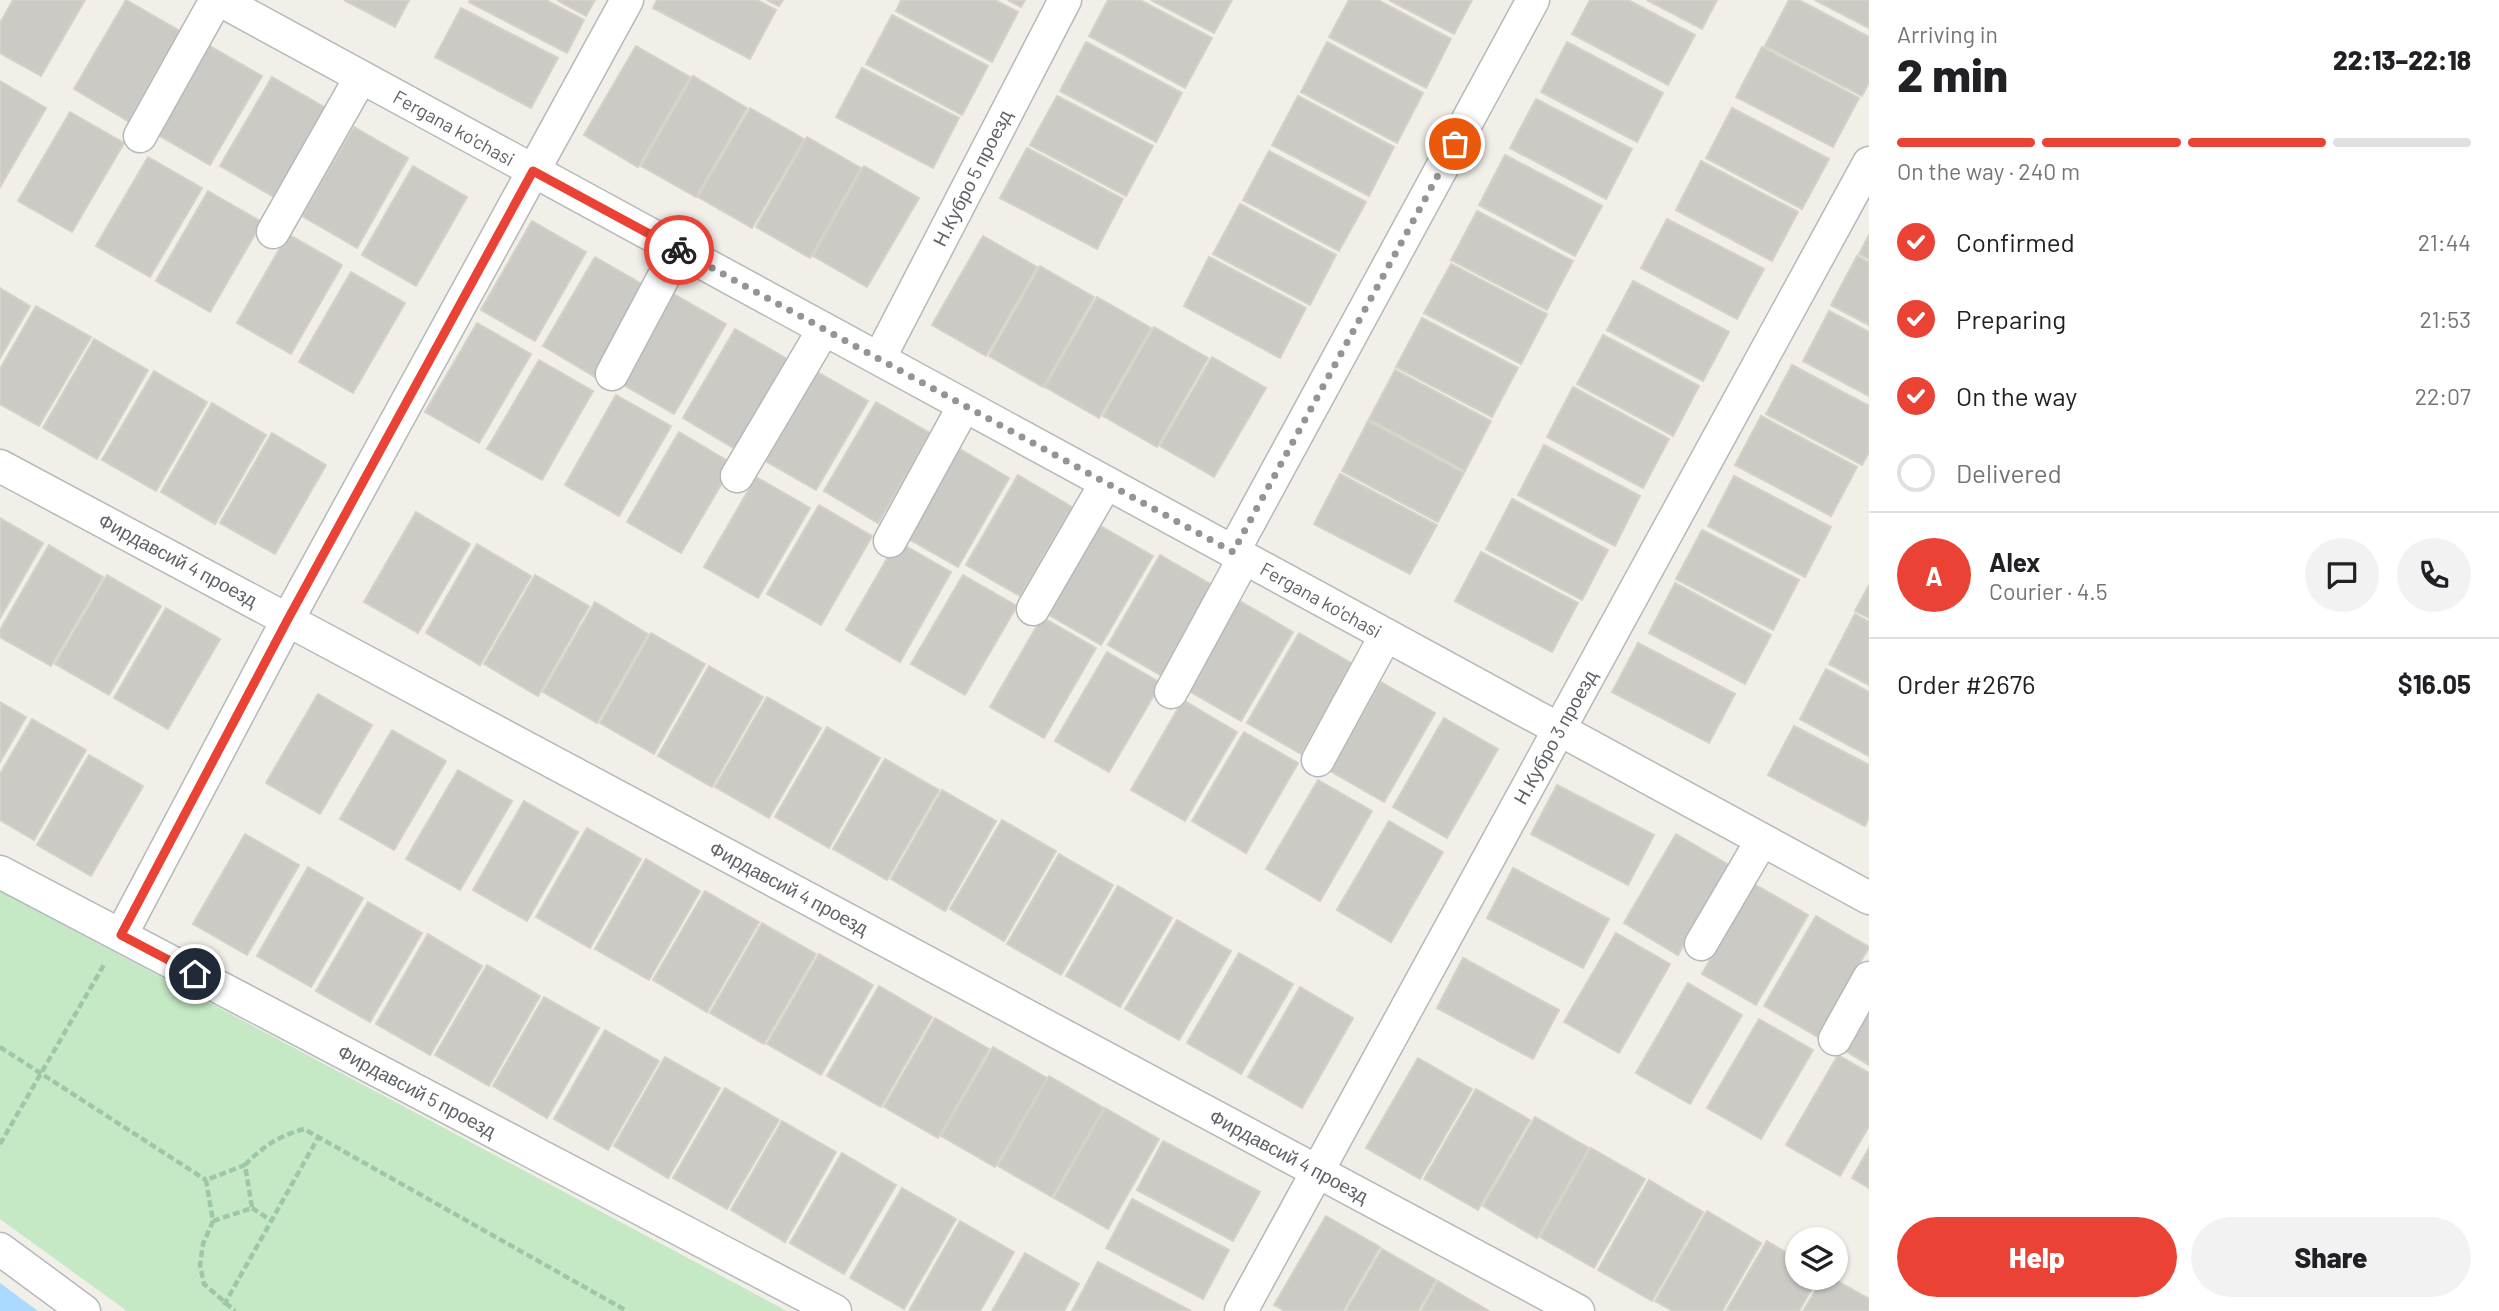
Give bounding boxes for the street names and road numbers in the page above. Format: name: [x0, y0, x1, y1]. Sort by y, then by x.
street label: Fergana ko'chasi: [390, 85, 519, 170]
street label: Н.Кубро 5 проезд: [927, 106, 1016, 250]
street label: Фирдавсий 4 проезд: [95, 508, 262, 611]
street label: Fergana ko'chasi: [1257, 557, 1386, 642]
street label: Н.Кубро 3 проезд: [1508, 666, 1601, 808]
street label: Фирдавсий 4 проезд: [706, 836, 873, 939]
street label: Фирдавсий 5 проезд: [334, 1039, 500, 1142]
street label: Фирдавсий 4 проезд: [1206, 1104, 1373, 1207]

